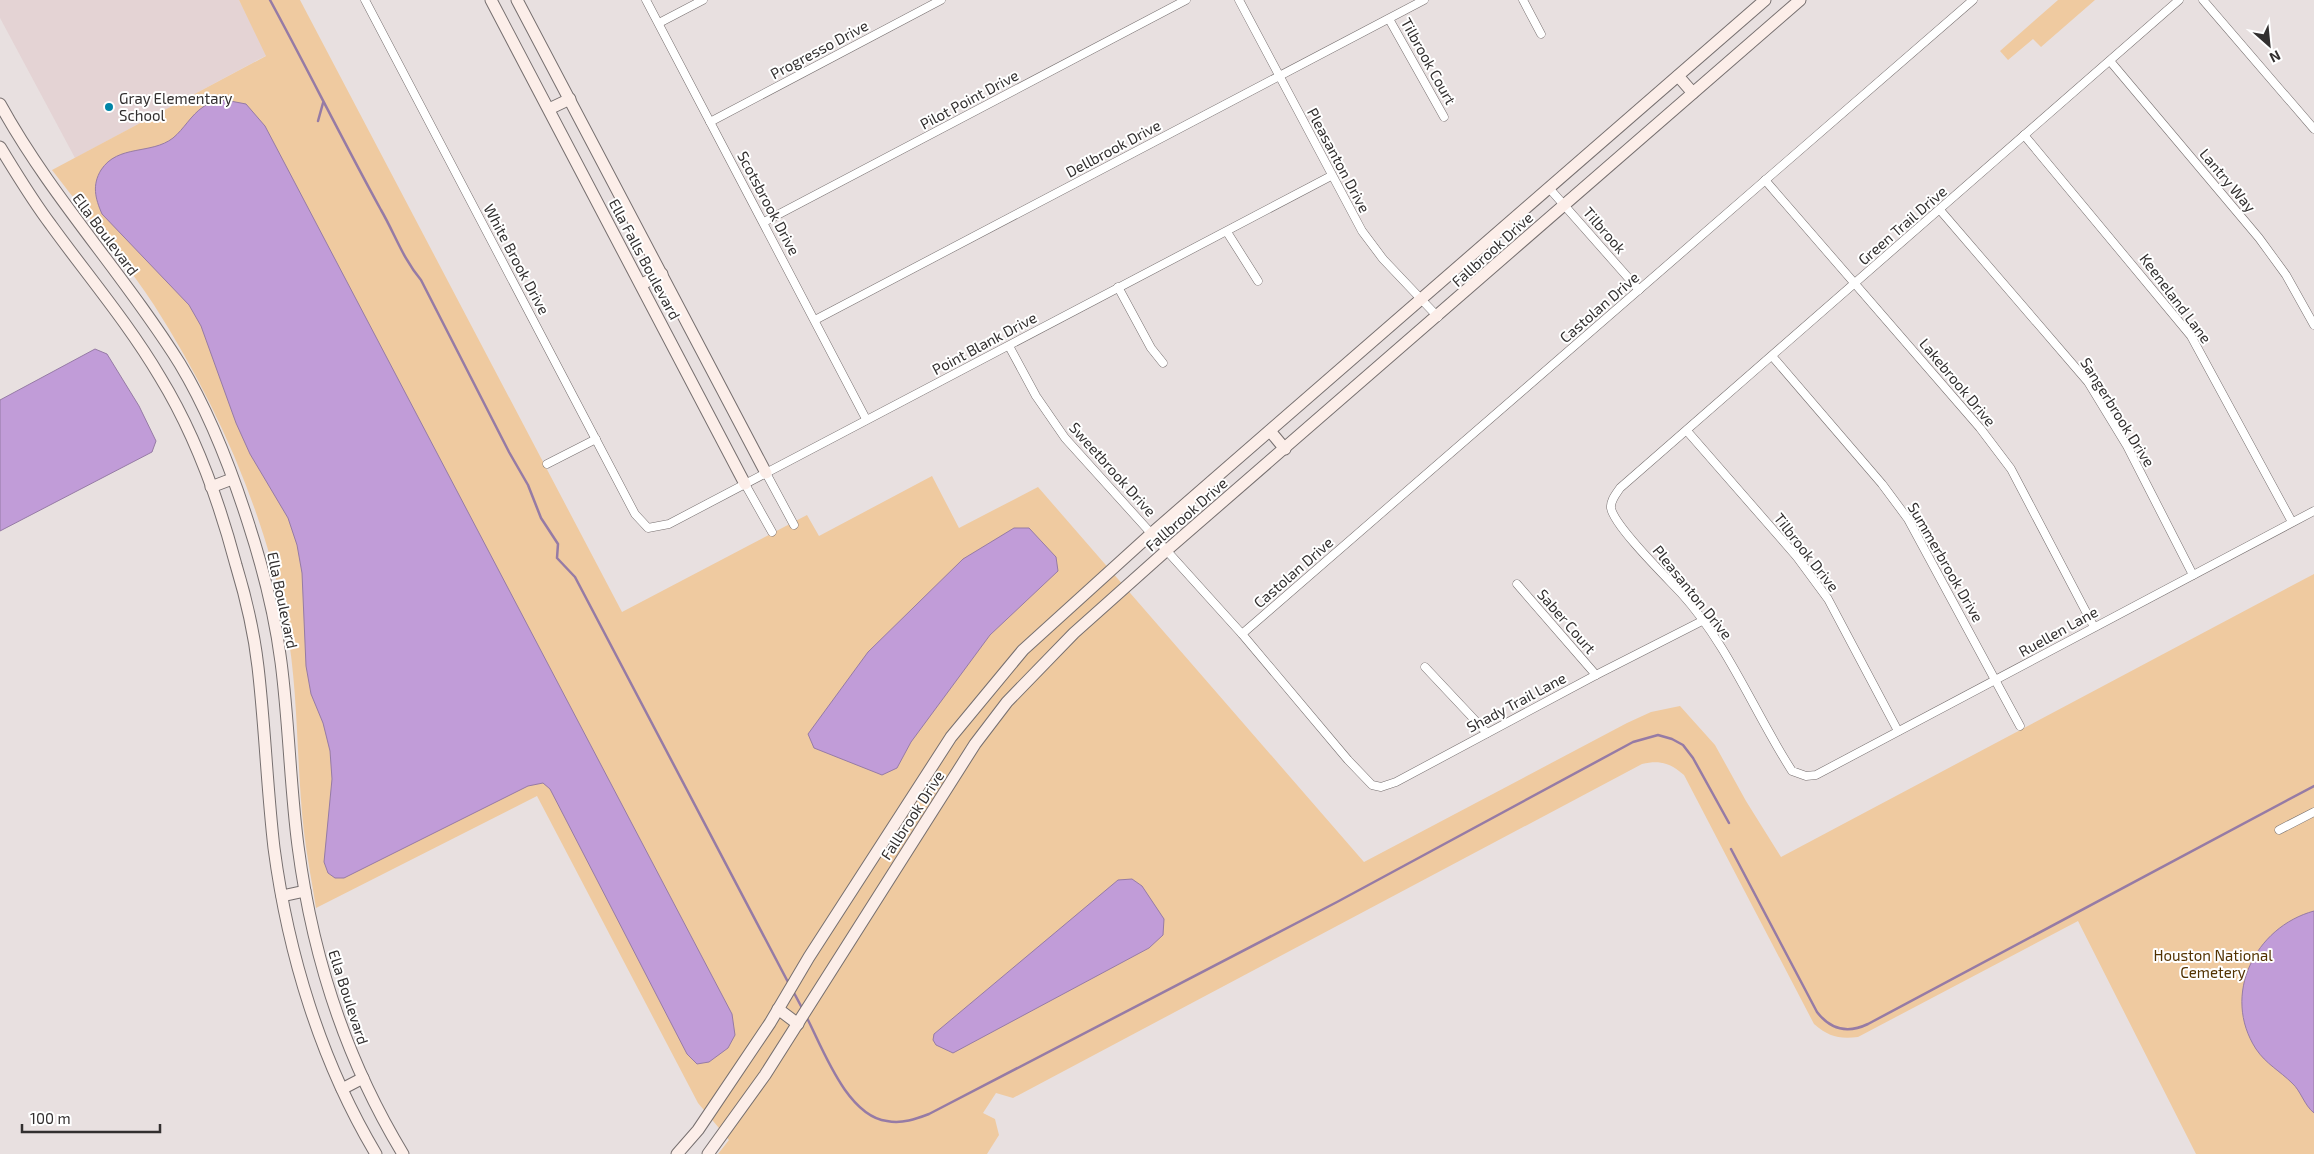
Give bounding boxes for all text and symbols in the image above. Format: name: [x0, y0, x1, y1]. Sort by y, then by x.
street label: Tilbrook Court: [1398, 14, 1460, 108]
street label: Progresso Drive: [767, 16, 871, 82]
north arrow: [2244, 20, 2294, 70]
text: N: [2267, 47, 2283, 67]
street label: Pilot Point Drive: [917, 65, 1021, 133]
place label: Gray Elementary School: [119, 89, 232, 124]
marker: Gray Elementary School: [103, 101, 115, 113]
street label: Pleasanton Drive: [1304, 105, 1374, 215]
street label: Dellbrook Drive: [1063, 115, 1163, 181]
street label: Lantry Way: [2196, 145, 2260, 215]
street label: Scotsbrook Drive: [734, 148, 804, 258]
street label: Green Trail Drive: [1854, 182, 1950, 268]
street label: Ella Boulevard: [69, 189, 143, 279]
street label: Ella Falls Boulevard: [606, 196, 684, 322]
street label: White Brook Drive: [480, 201, 554, 317]
street label: Tilbrook: [1580, 203, 1630, 257]
street label: Fallbrook Drive: [1448, 208, 1536, 290]
street label: Keeneland Lane: [2136, 250, 2216, 346]
street label: Castolan Drive: [1556, 268, 1642, 346]
street label: Point Blank Drive: [929, 308, 1039, 378]
street label: Lakebrook Drive: [1916, 334, 2000, 430]
street label: Sangerbrook Drive: [2077, 354, 2159, 470]
street label: Sweetbrook Drive: [1066, 418, 1160, 520]
street label: Fallbrook Drive: [1141, 474, 1231, 554]
street label: Summerbrook Drive: [1904, 499, 1988, 625]
street label: Tilbrook Drive: [1771, 509, 1843, 595]
street label: Castolan Drive: [1250, 533, 1336, 611]
street label: Pleasanton Drive: [1649, 541, 1737, 643]
street label: Ella Boulevard: [264, 550, 302, 650]
street label: Saber Court: [1534, 585, 1600, 657]
street label: Ruellen Lane: [2015, 602, 2101, 660]
street label: Shady Trail Lane: [1463, 668, 1569, 736]
street label: Fallbrook Drive: [876, 767, 948, 863]
park label: Houston National Cemetery: [2153, 946, 2273, 981]
street label: Ella Boulevard: [325, 947, 373, 1047]
scale bar: [22, 1102, 160, 1134]
text: 100 m: [30, 1109, 71, 1127]

